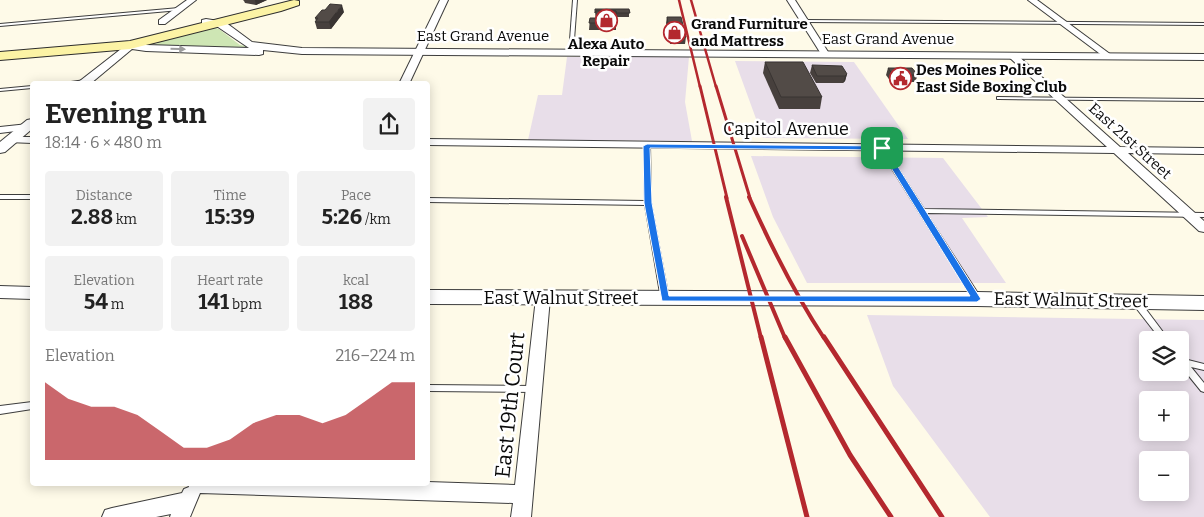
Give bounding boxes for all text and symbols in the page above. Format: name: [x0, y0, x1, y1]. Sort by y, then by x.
shop icon: Alexa Auto Repair: [594, 9, 618, 33]
place label: Grand Furniture and Mattress: [691, 15, 808, 50]
shop icon: Grand Furniture and Mattress: [663, 21, 687, 45]
street label: East Grand Avenue: [417, 27, 549, 45]
street label: East Grand Avenue: [822, 30, 954, 48]
place label: Alexa Auto Repair: [568, 35, 645, 70]
one-way arrow: [170, 46, 186, 54]
place label: Des Moines Police East Side Boxing Club: [916, 61, 1067, 96]
public building icon: Des Moines Police East Side Boxing Club: [888, 67, 912, 91]
text: Evening run: [45, 97, 206, 130]
button: share: [363, 98, 415, 150]
street label: East 21st Street: [1085, 99, 1175, 183]
street label: Capitol Avenue: [723, 118, 849, 140]
pin: [861, 127, 903, 169]
text: 18:14 · 6 × 480 m: [45, 133, 162, 152]
icon: arrive: [868, 134, 896, 162]
text: Distance: [76, 187, 132, 204]
text: Time: [213, 187, 247, 204]
text: Pace: [341, 187, 371, 204]
text: 2.88: [71, 204, 113, 230]
text: 15:39: [205, 204, 255, 230]
text: 5:26: [321, 204, 362, 230]
text: km: [113, 211, 137, 228]
text: /km: [362, 211, 391, 228]
text: Elevation: [73, 272, 135, 289]
text: Heart rate: [197, 272, 263, 289]
text: kcal: [343, 272, 369, 289]
street label: East Walnut Street: [484, 287, 639, 309]
street label: East Walnut Street: [993, 288, 1149, 312]
text: 54: [84, 289, 108, 315]
text: 141: [198, 289, 229, 315]
text: 188: [339, 289, 373, 315]
text: m: [108, 296, 124, 313]
text: bpm: [229, 296, 262, 313]
street label: East 19th Court: [489, 330, 531, 479]
map controls: [1139, 331, 1189, 501]
button: layers: [1139, 331, 1189, 381]
text: Elevation: [45, 346, 115, 365]
text: 216–224 m: [336, 346, 415, 365]
button: +: [1139, 391, 1189, 441]
button: −: [1139, 451, 1189, 501]

